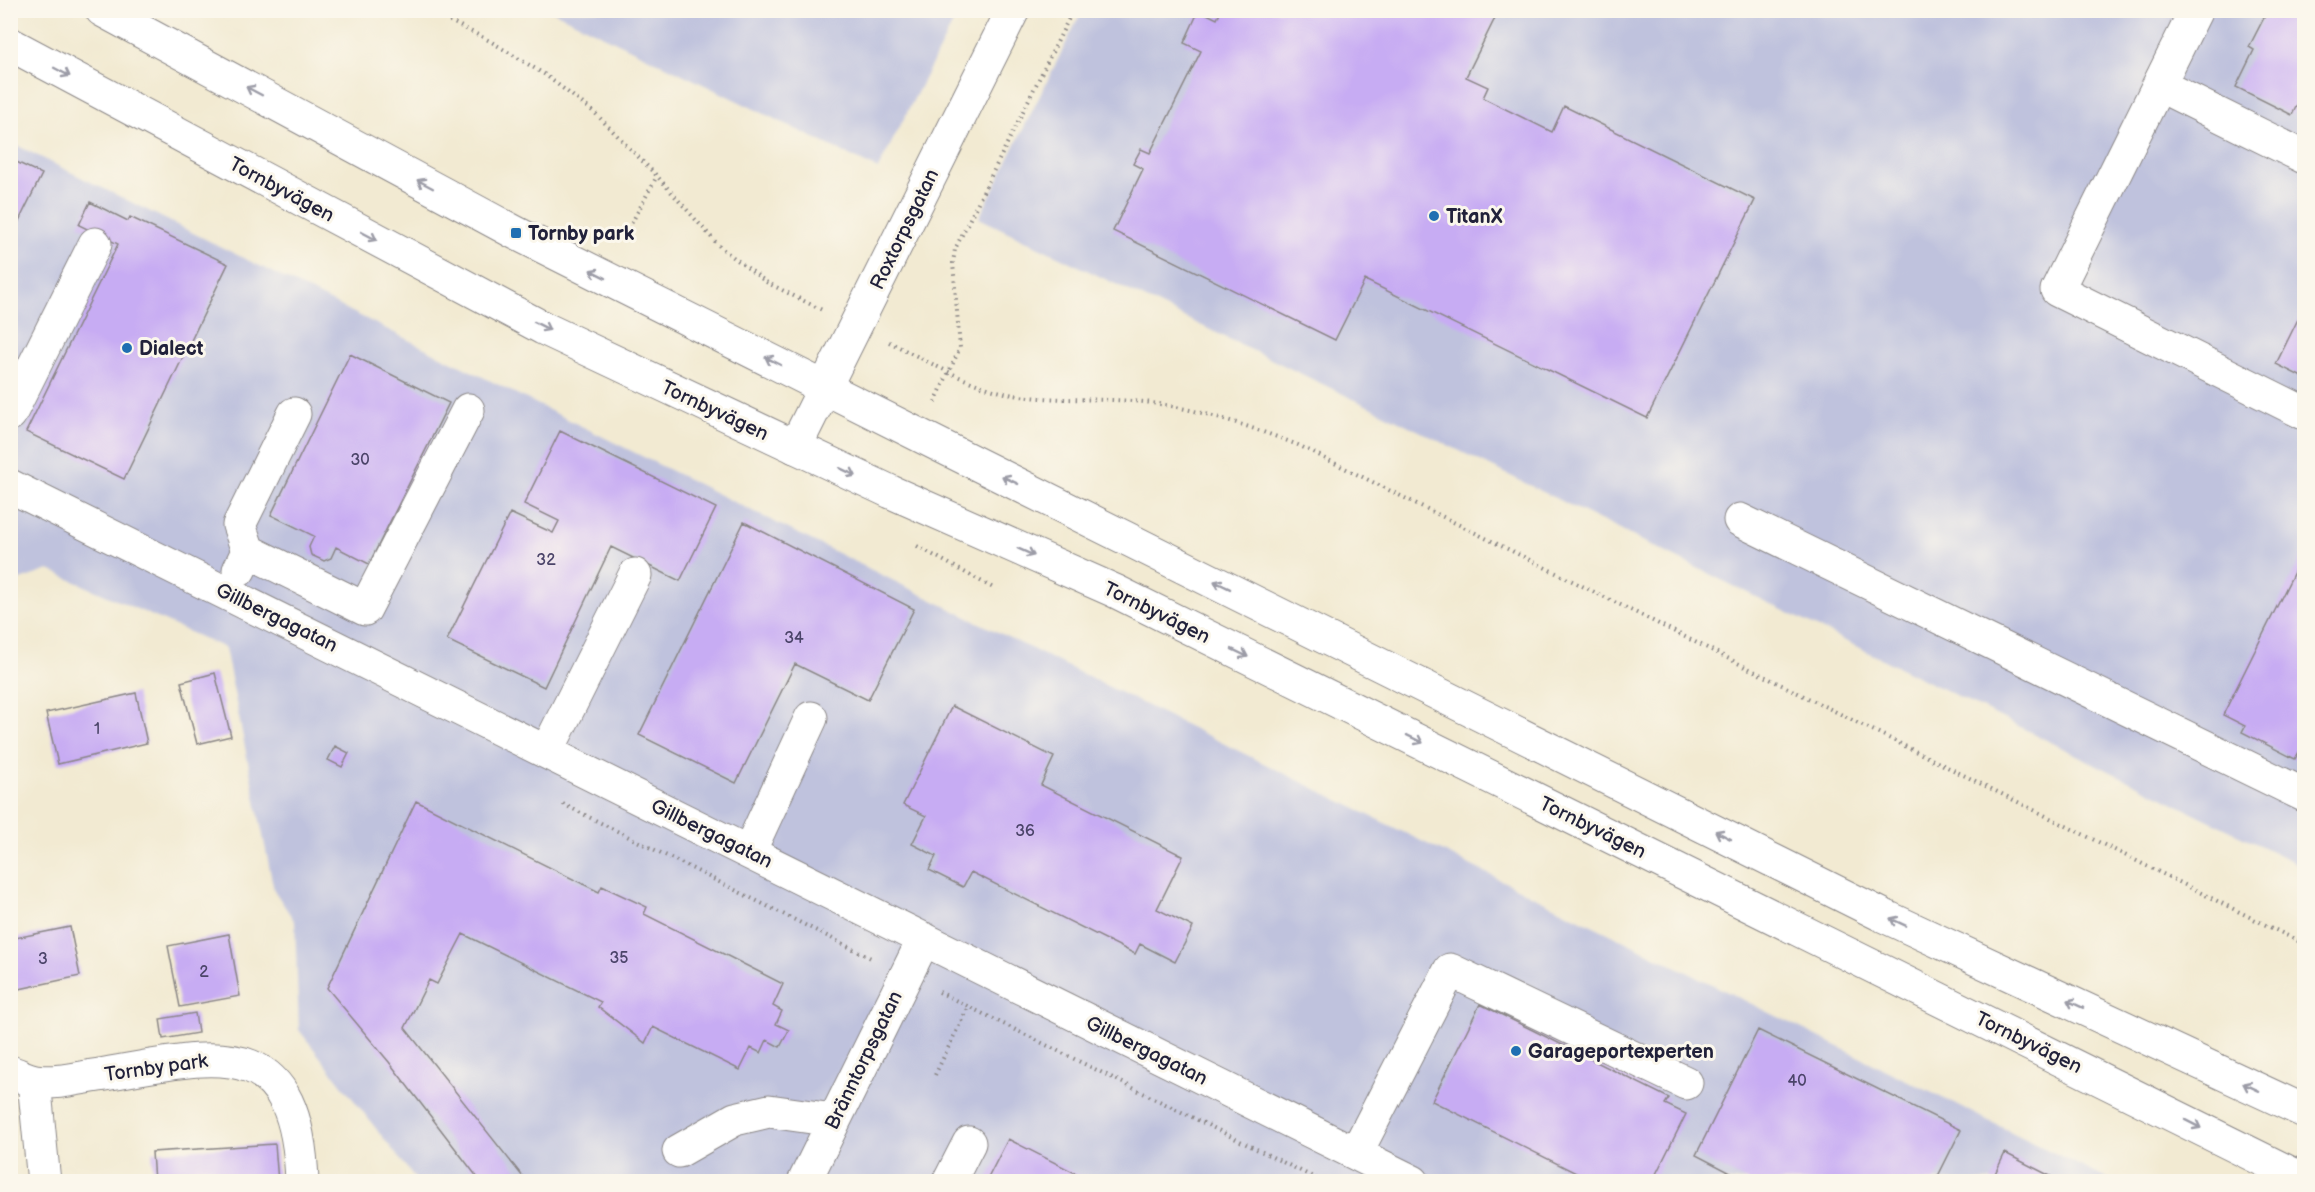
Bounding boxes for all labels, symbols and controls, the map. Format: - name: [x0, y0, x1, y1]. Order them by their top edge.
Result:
- one-way arrow: [53, 66, 70, 78]
- one-way arrow: [246, 85, 263, 97]
- street label: Tornbyvägen: [225, 152, 338, 228]
- street label: Roxtorpsgatan: [865, 165, 944, 294]
- one-way arrow: [417, 178, 435, 189]
- place label: TitanX: [1446, 205, 1503, 229]
- marker: TitanX: [1427, 209, 1441, 223]
- place label: Tornby park: [528, 222, 635, 246]
- marker: Tornby park: [509, 226, 523, 240]
- one-way arrow: [360, 230, 378, 242]
- one-way arrow: [590, 268, 608, 280]
- one-way arrow: [532, 321, 550, 333]
- place label: Dialect: [139, 337, 204, 361]
- marker: Dialect: [120, 341, 134, 355]
- one-way arrow: [764, 355, 782, 367]
- street label: Tornbyvägen: [657, 376, 772, 446]
- house number: 30: [350, 451, 370, 470]
- one-way arrow: [839, 466, 857, 478]
- one-way arrow: [1001, 474, 1019, 485]
- one-way arrow: [1016, 547, 1034, 558]
- house number: 32: [536, 551, 556, 570]
- street label: Tornbyvägen: [1099, 577, 1214, 649]
- street label: Gillbergagatan: [212, 578, 341, 658]
- one-way arrow: [1214, 578, 1232, 590]
- house number: 34: [784, 629, 804, 648]
- one-way arrow: [1231, 648, 1249, 659]
- house number: 1: [94, 720, 100, 739]
- one-way arrow: [1406, 734, 1424, 745]
- street label: Tornbyvägen: [1535, 792, 1650, 864]
- street label: Gillbergagatan: [647, 794, 776, 874]
- house number: 36: [1015, 822, 1035, 841]
- one-way arrow: [1715, 829, 1733, 840]
- one-way arrow: [1889, 916, 1907, 928]
- house number: 35: [609, 949, 629, 968]
- house number: 3: [38, 950, 48, 969]
- house number: 2: [199, 963, 209, 982]
- street label: Bränntorpsgatan: [820, 987, 908, 1134]
- one-way arrow: [2066, 998, 2084, 1010]
- street label: Tornbyvägen: [1971, 1007, 2086, 1079]
- street label: Gillbergagatan: [1082, 1011, 1211, 1091]
- place label: Garageportexperten: [1528, 1040, 1714, 1064]
- marker: Garageportexperten: [1509, 1044, 1523, 1058]
- street label: Tornby park: [103, 1049, 210, 1087]
- house number: 40: [1787, 1072, 1807, 1091]
- one-way arrow: [2243, 1080, 2261, 1092]
- one-way arrow: [2184, 1118, 2201, 1130]

